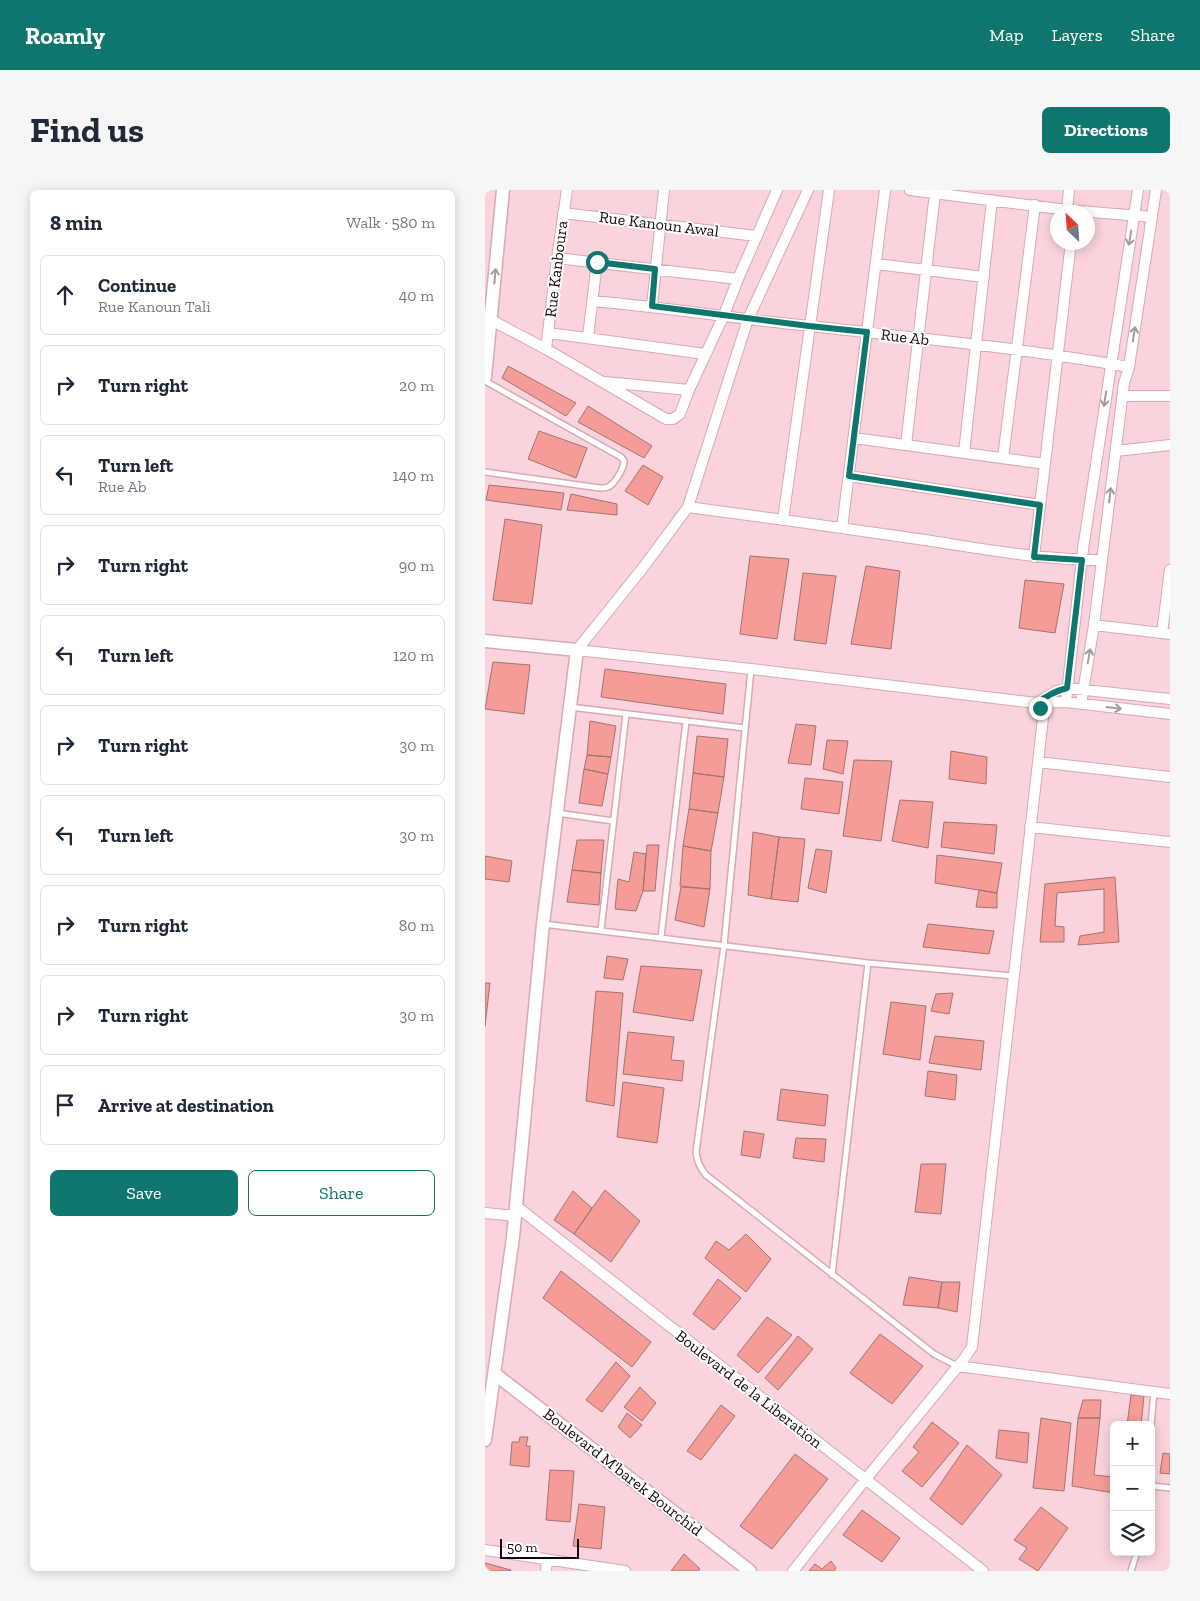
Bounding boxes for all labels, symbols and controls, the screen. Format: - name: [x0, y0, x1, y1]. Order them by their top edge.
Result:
- text: Roamly: [25, 21, 105, 50]
- text: Map: [989, 24, 1024, 46]
- text: Layers: [1052, 24, 1103, 46]
- text: Share: [1131, 24, 1175, 46]
- button: Directions: [1042, 107, 1170, 153]
- text: Find us: [30, 109, 144, 151]
- north arrow: [1050, 205, 1095, 250]
- street label: Rue Kanoun Awal: [598, 207, 720, 241]
- text: 8 min: [50, 210, 102, 235]
- text: Walk · 580 m: [346, 213, 435, 232]
- street label: Rue Kanboura: [541, 219, 571, 318]
- one-way arrow: [1125, 230, 1135, 246]
- route start: [586, 251, 609, 274]
- one-way arrow: [491, 268, 500, 284]
- text: Continue: [98, 274, 176, 297]
- icon: ahead: [51, 281, 79, 309]
- text: 40 m: [399, 286, 434, 305]
- text: Rue Kanoun Tali: [98, 297, 211, 316]
- street label: Rue Ab: [880, 325, 930, 349]
- one-way arrow: [1129, 326, 1139, 342]
- icon: right: [51, 371, 79, 399]
- text: Turn right: [98, 374, 188, 397]
- text: 20 m: [399, 376, 434, 395]
- one-way arrow: [1100, 390, 1110, 406]
- text: Turn left: [98, 454, 173, 477]
- icon: left: [51, 461, 79, 489]
- text: 140 m: [393, 466, 434, 485]
- text: Rue Ab: [98, 477, 146, 496]
- one-way arrow: [1105, 487, 1115, 503]
- icon: right: [51, 551, 79, 579]
- text: Turn right: [98, 554, 188, 577]
- text: 90 m: [399, 556, 434, 575]
- icon: left: [51, 641, 79, 669]
- text: Turn left: [98, 644, 173, 667]
- text: 120 m: [393, 646, 434, 665]
- one-way arrow: [1085, 648, 1095, 664]
- route end: [1029, 697, 1052, 720]
- one-way arrow: [1106, 703, 1122, 713]
- icon: right: [51, 731, 79, 759]
- text: Turn right: [98, 734, 188, 757]
- text: 30 m: [400, 736, 434, 755]
- icon: left: [51, 821, 79, 849]
- text: Turn left: [98, 824, 173, 847]
- text: 30 m: [400, 826, 434, 845]
- icon: right: [51, 911, 79, 939]
- text: Turn right: [98, 914, 188, 937]
- text: 80 m: [399, 916, 434, 935]
- icon: right: [51, 1001, 79, 1029]
- text: Turn right: [98, 1004, 188, 1027]
- text: 30 m: [400, 1006, 434, 1025]
- icon: arrive: [51, 1091, 79, 1119]
- text: Arrive at destination: [98, 1094, 274, 1117]
- button: Save: [50, 1170, 238, 1216]
- button: Share: [248, 1170, 435, 1216]
- street label: Boulevard de la Liberation: [672, 1326, 827, 1453]
- street label: Boulevard M'barek Bourchid: [540, 1404, 706, 1540]
- map controls: [1110, 1421, 1155, 1556]
- button: +: [1110, 1421, 1155, 1466]
- button: −: [1110, 1466, 1155, 1511]
- button: layers: [1110, 1511, 1155, 1556]
- scale bar: [500, 1536, 579, 1559]
- text: 50 m: [507, 1539, 538, 1556]

